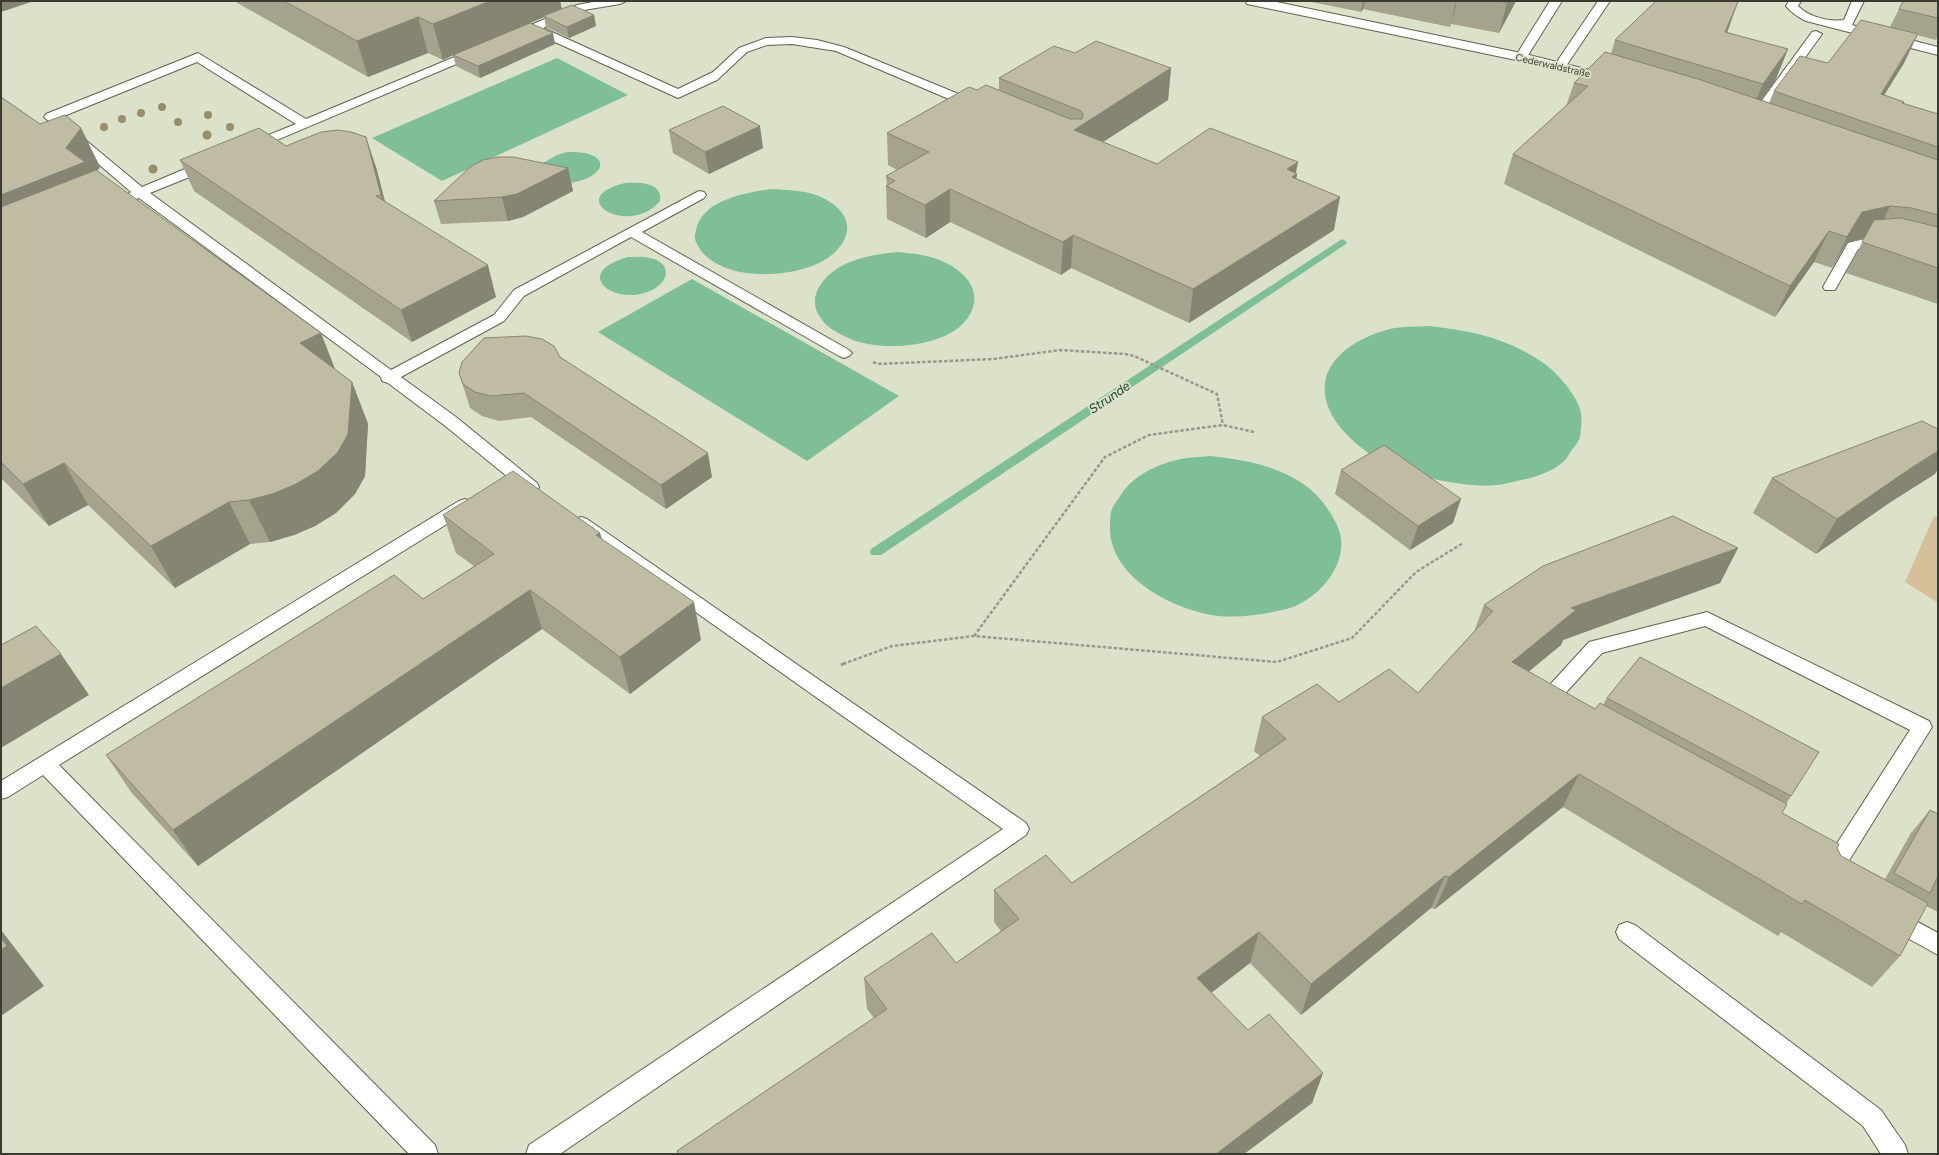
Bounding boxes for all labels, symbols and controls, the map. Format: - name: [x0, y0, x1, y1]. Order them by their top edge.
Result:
- street label: Cederwaldstraße: [1514, 51, 1592, 81]
- water label: Strunde: [1086, 378, 1133, 417]

